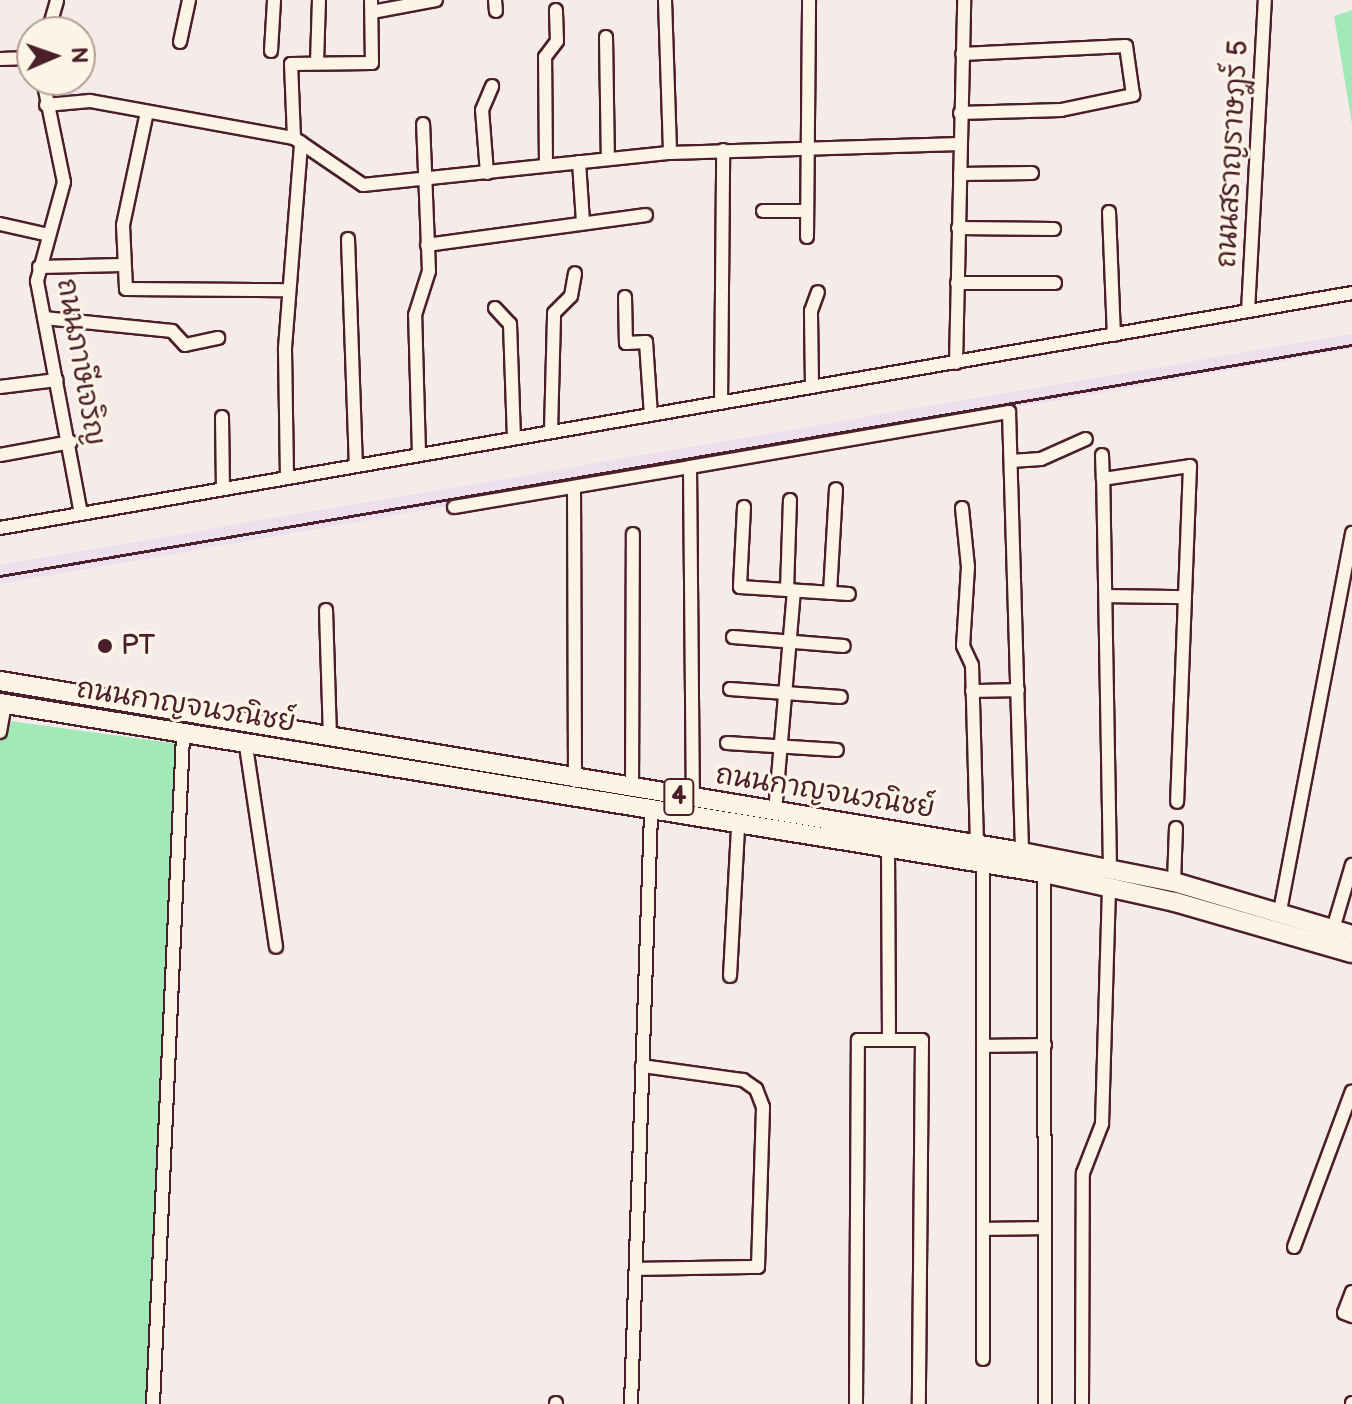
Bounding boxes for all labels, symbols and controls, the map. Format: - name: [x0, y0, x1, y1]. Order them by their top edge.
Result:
- north arrow: [16, 16, 96, 96]
- street label: ถนนสราญราษฎร์ 5: [1210, 39, 1256, 269]
- text: N: [65, 46, 92, 64]
- street label: ถนนภาษีเจริญ: [49, 276, 111, 448]
- place label: PT: [121, 629, 155, 663]
- marker: PT: [96, 637, 114, 655]
- street label: ถนนกาญจนวณิชย์: [74, 672, 298, 740]
- street label: ถนนกาญจนวณิชย์: [713, 758, 937, 826]
- road number: 4: [663, 775, 695, 819]

